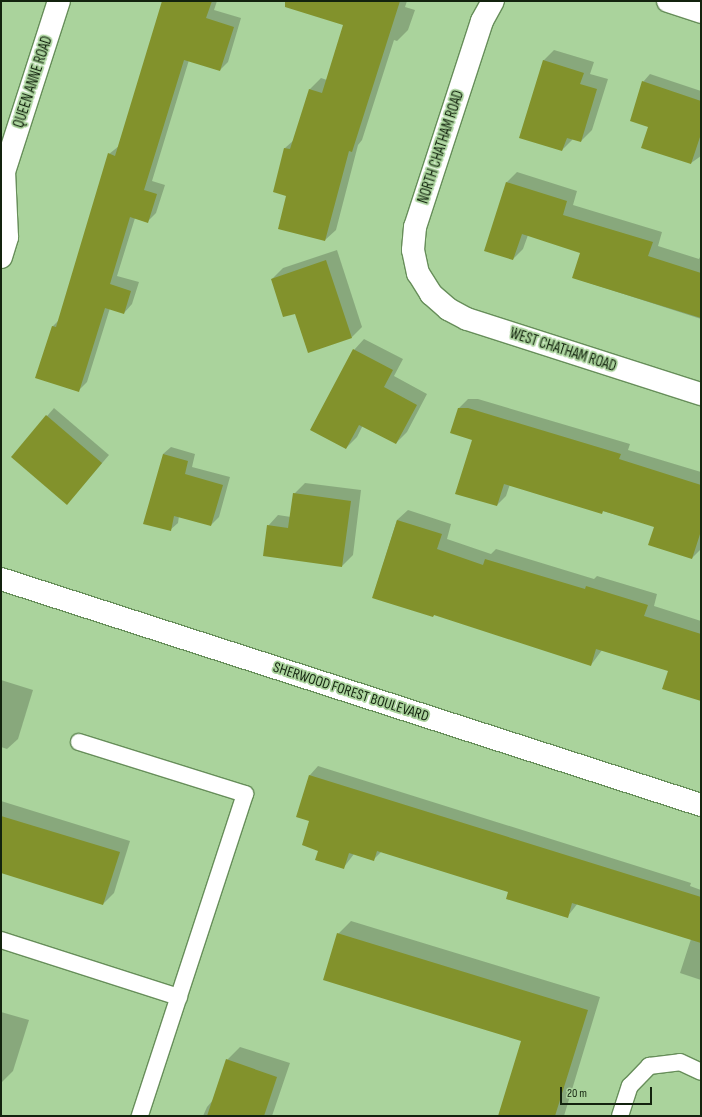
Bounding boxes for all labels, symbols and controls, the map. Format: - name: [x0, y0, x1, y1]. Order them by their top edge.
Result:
- street label: QUEEN ANNE ROAD: [10, 34, 56, 130]
- street label: NORTH CHATHAM ROAD: [414, 88, 468, 206]
- street label: WEST CHATHAM ROAD: [508, 324, 618, 376]
- street label: SHERWOOD FOREST BOULEVARD: [271, 658, 431, 726]
- scale bar: [562, 1079, 654, 1105]
- text: 20 m: [567, 1086, 587, 1101]

